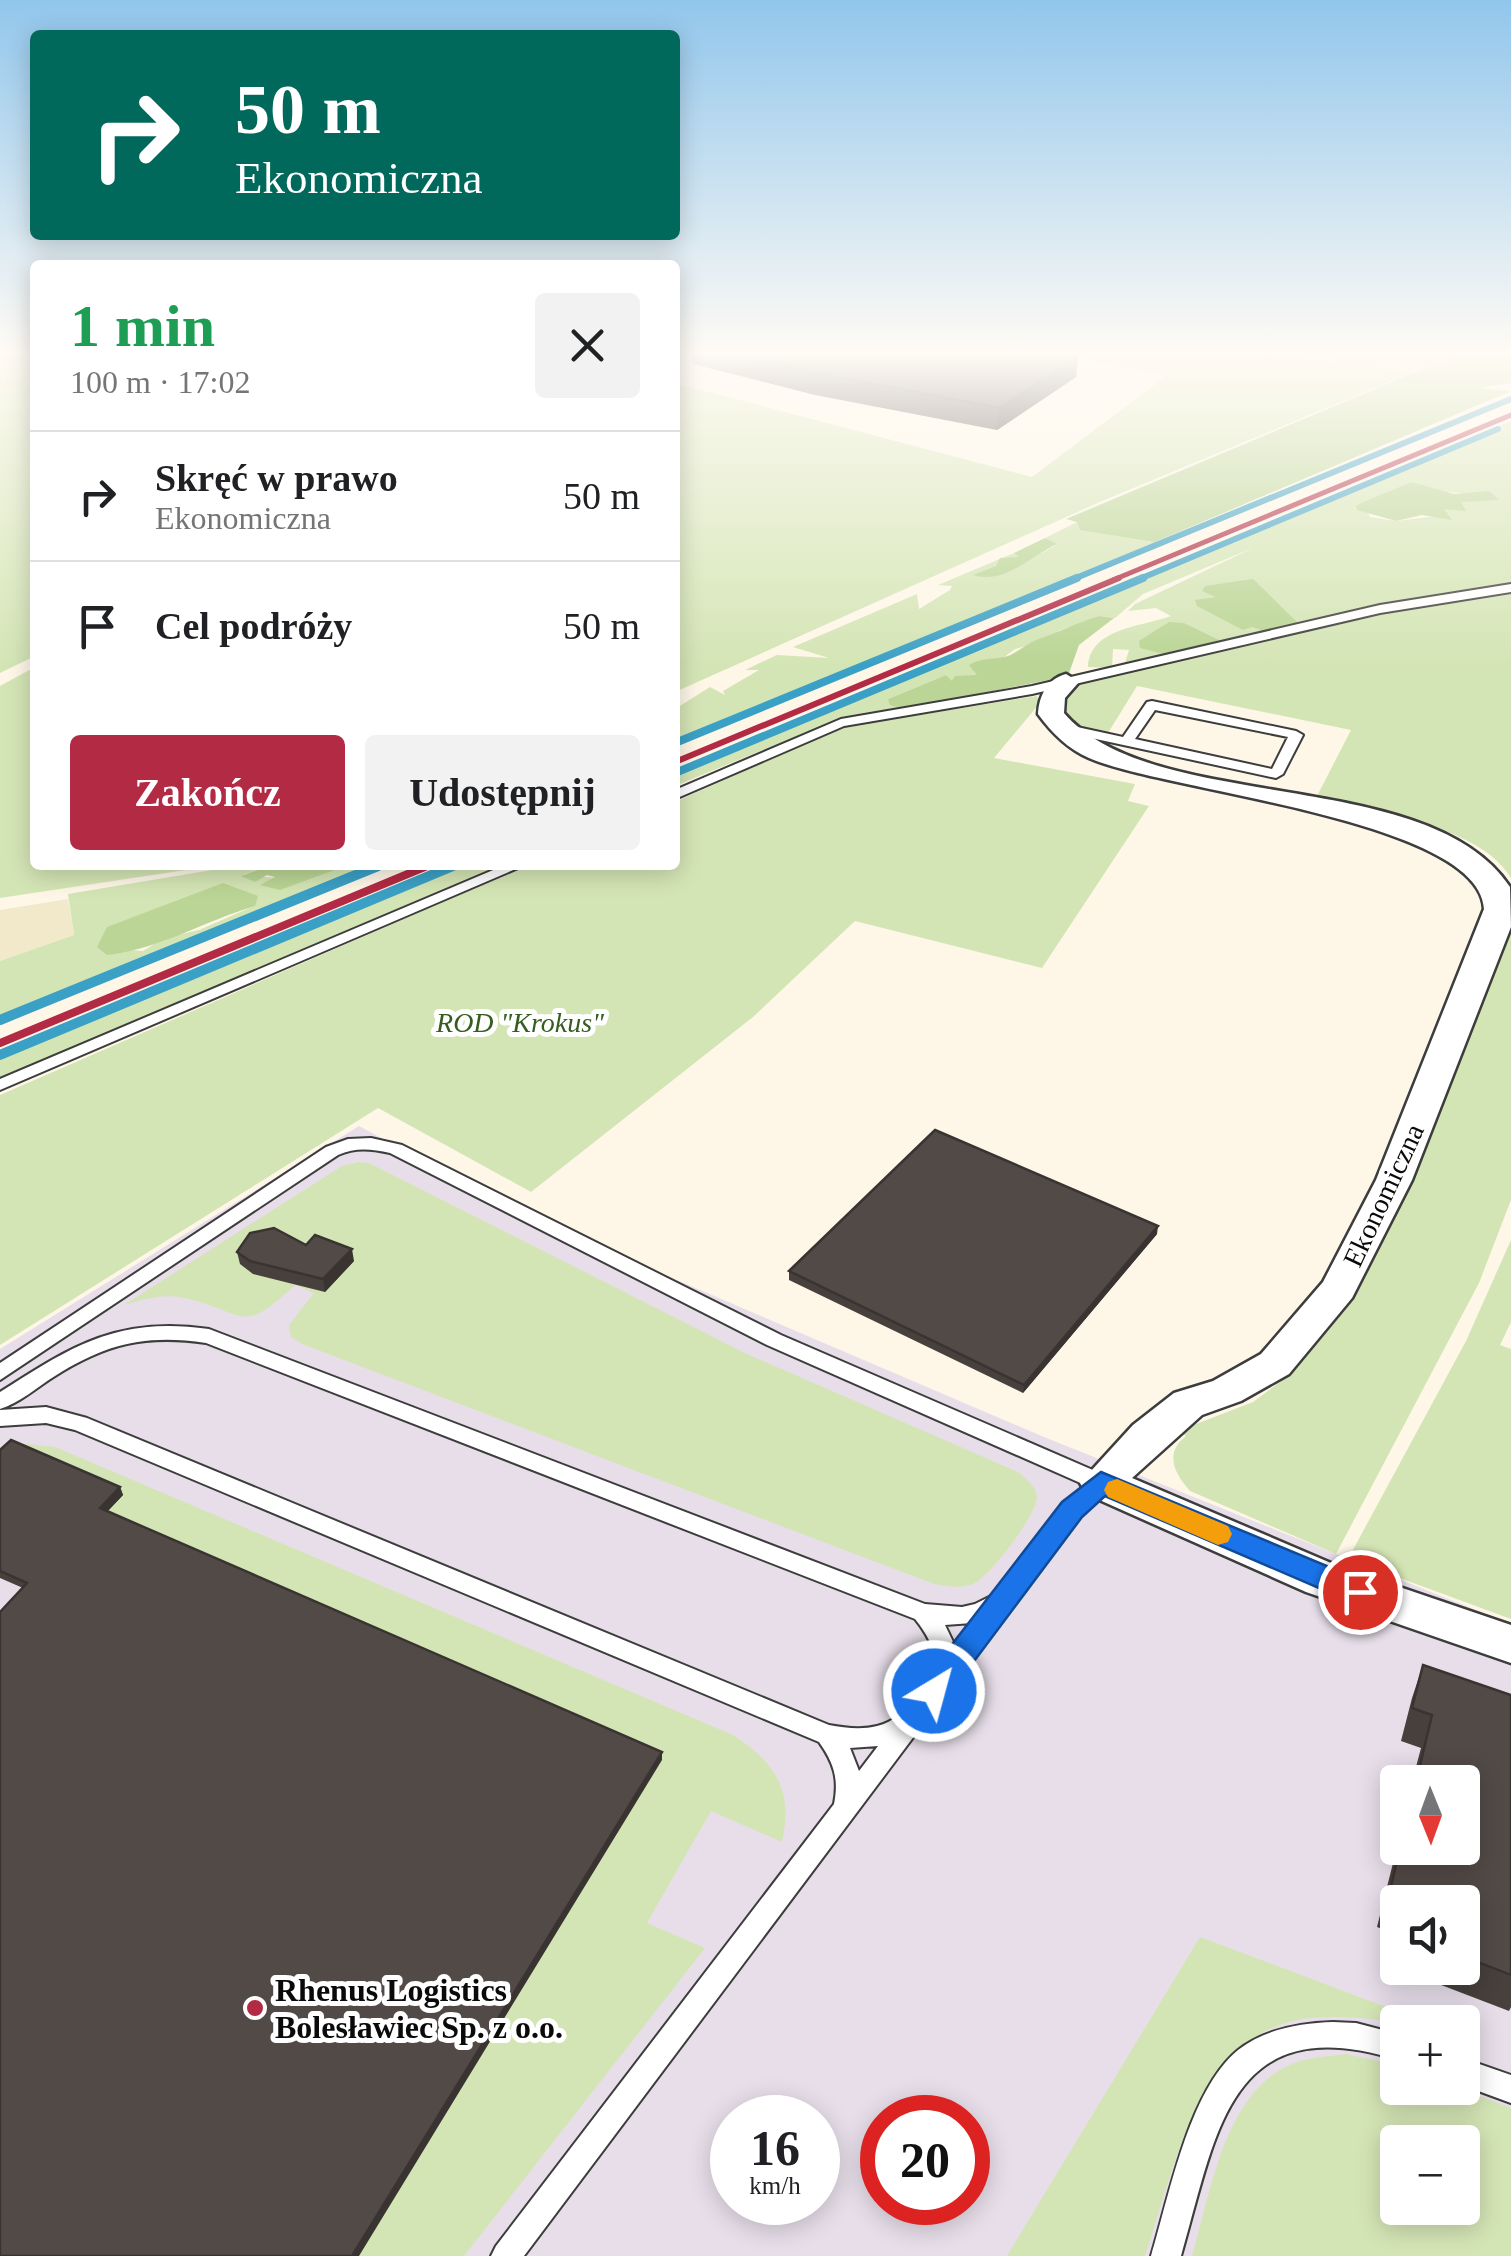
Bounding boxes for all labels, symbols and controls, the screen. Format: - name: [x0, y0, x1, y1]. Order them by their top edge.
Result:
- icon: right: [70, 70, 200, 200]
- text: 50 m: [235, 71, 381, 148]
- text: Ekonomiczna: [235, 153, 482, 203]
- text: 1 min: [70, 293, 215, 359]
- button: close: [535, 293, 640, 398]
- text: 100 m · 17:02: [70, 364, 250, 400]
- text: Skręć w prawo: [155, 457, 398, 499]
- icon: right: [70, 469, 125, 524]
- text: 50 m: [563, 475, 640, 517]
- text: Ekonomiczna: [155, 500, 331, 536]
- icon: arrive: [70, 599, 125, 654]
- text: Cel podróży: [155, 605, 352, 647]
- text: 50 m: [563, 605, 640, 647]
- button: Zakończ: [70, 735, 345, 850]
- button: Udostępnij: [365, 735, 640, 850]
- park label: ROD "Krokus": [435, 1007, 604, 1038]
- street label: Ekonomiczna: [1337, 1118, 1430, 1272]
- pin: [1318, 1550, 1403, 1635]
- icon: arrive: [1333, 1565, 1388, 1620]
- position arrow: [882, 1639, 986, 1743]
- north arrow: [1380, 1765, 1480, 1865]
- map controls: [1380, 1765, 1480, 2225]
- button: sound: [1380, 1885, 1480, 1985]
- place label: Rhenus Logistics Bolesławiec Sp. z o.o.: [275, 1972, 563, 2045]
- marker: Rhenus Logistics Bolesławiec Sp. z o.o.: [244, 1997, 266, 2019]
- button: +: [1380, 2005, 1480, 2105]
- speed limit sign: 20: [860, 2095, 990, 2225]
- text: 16: [750, 2120, 800, 2176]
- button: −: [1380, 2125, 1480, 2225]
- text: km/h: [749, 2172, 801, 2199]

